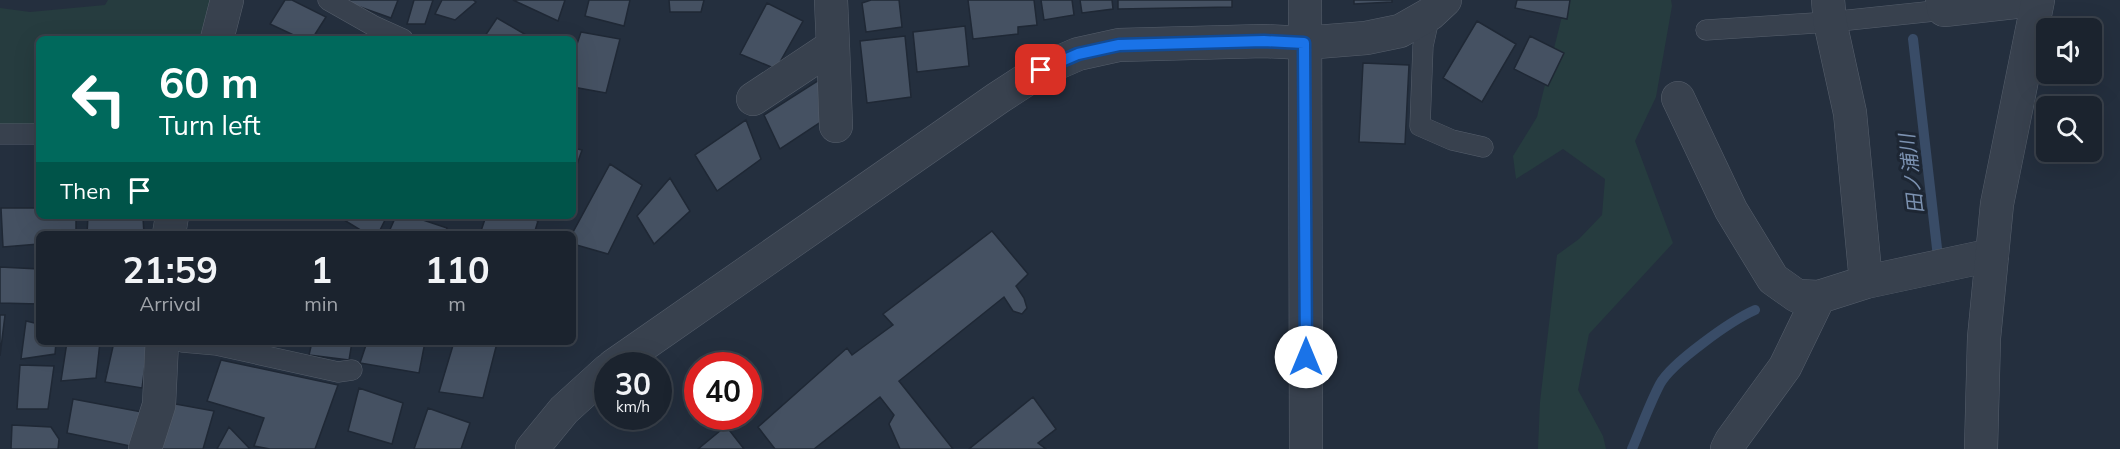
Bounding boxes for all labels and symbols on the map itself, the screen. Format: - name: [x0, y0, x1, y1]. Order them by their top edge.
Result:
- pin: [1015, 44, 1066, 95]
- water label: 田ノ浦川: [1893, 131, 1928, 215]
- position arrow: [1274, 325, 1338, 389]
- speed limit sign: 40: [684, 352, 762, 430]

